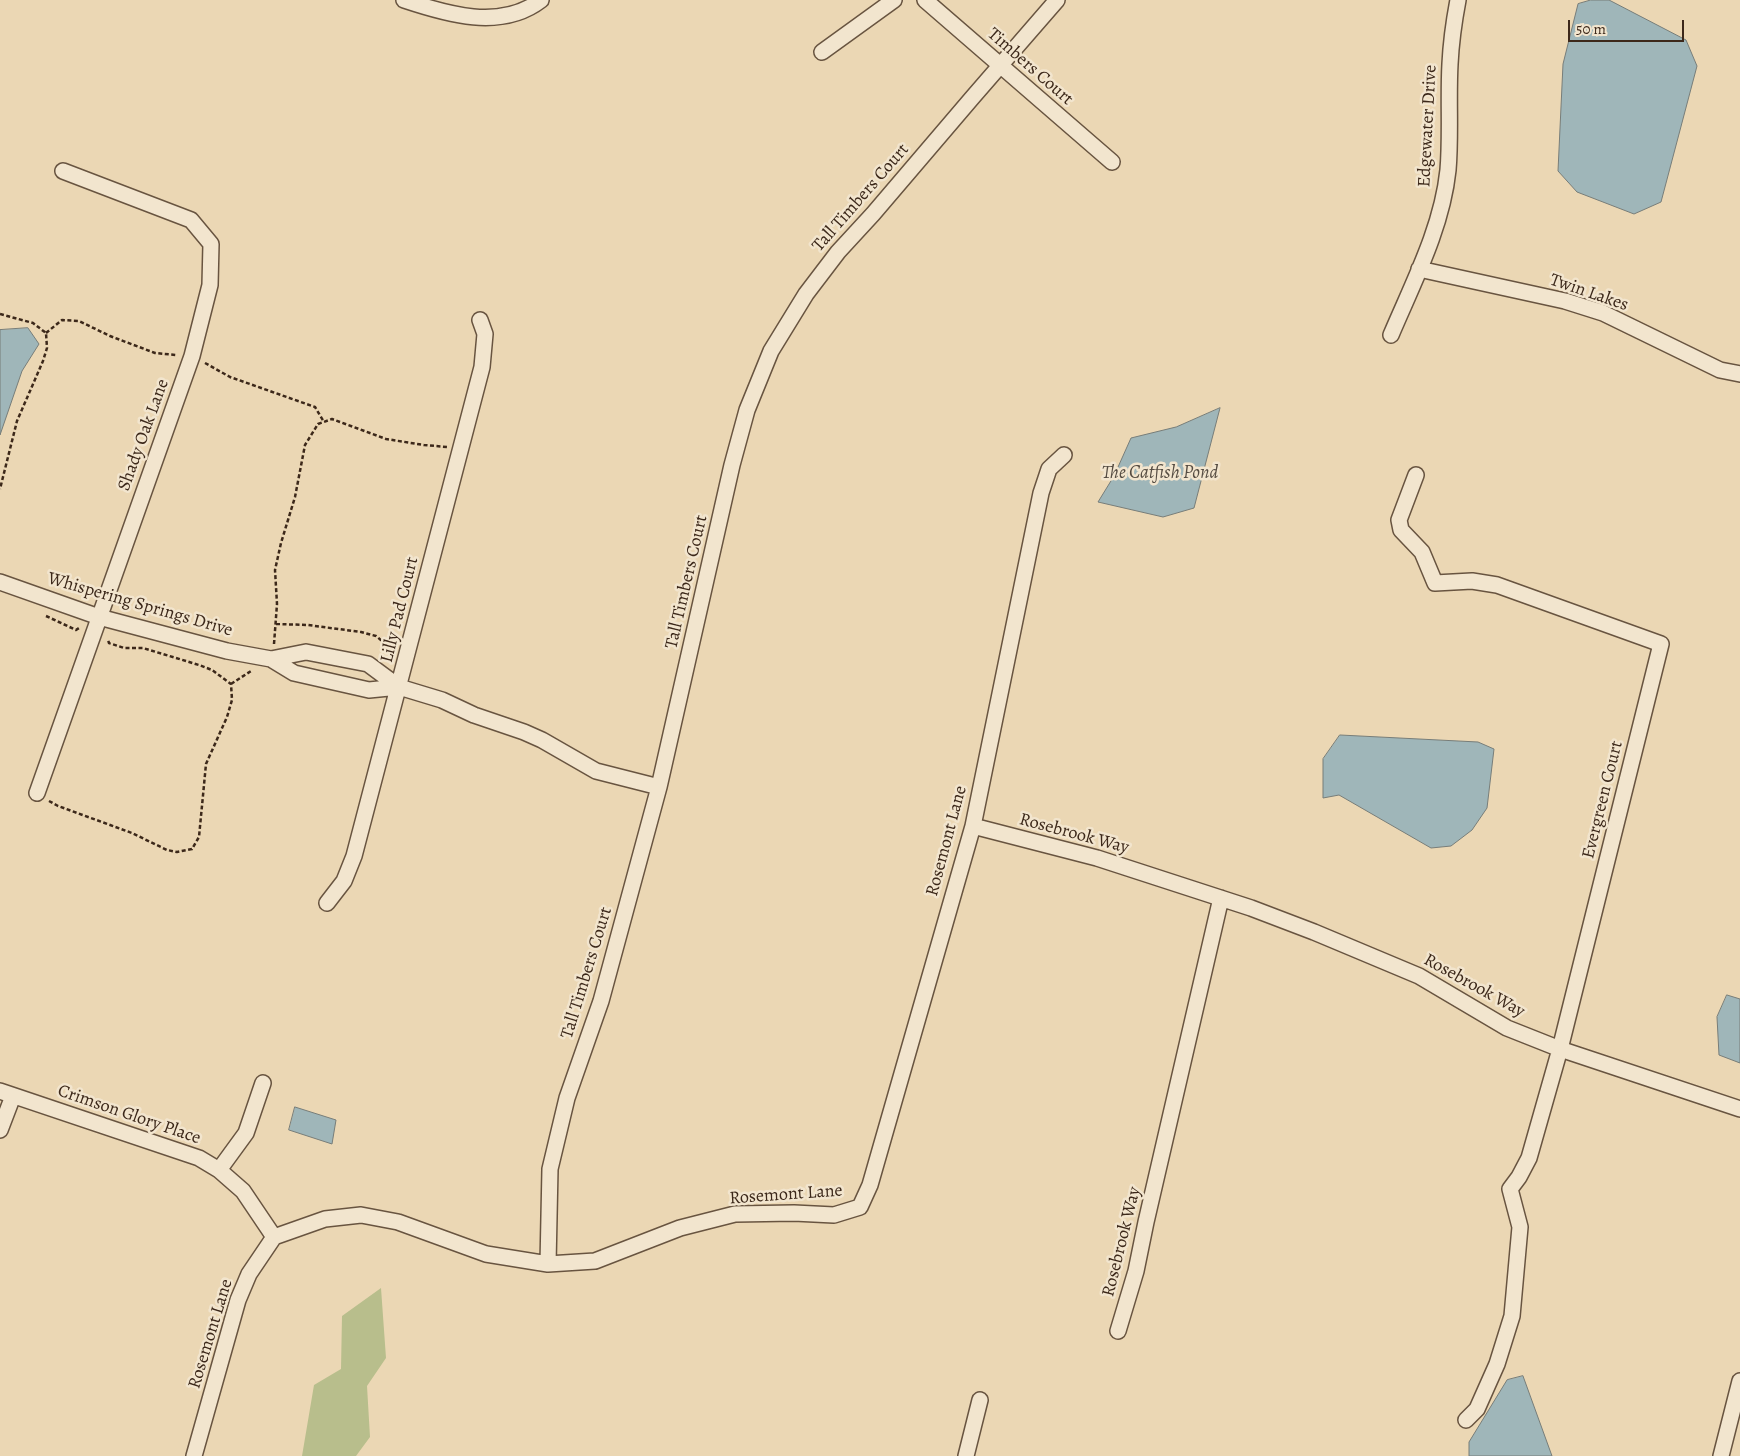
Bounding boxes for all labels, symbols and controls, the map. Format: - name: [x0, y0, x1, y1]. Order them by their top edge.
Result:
- scale bar: [1570, 10, 1686, 42]
- text: 50 m: [1576, 19, 1606, 39]
- street label: Timbers Court: [983, 24, 1077, 110]
- street label: Edgewater Drive: [1414, 64, 1442, 188]
- street label: Tall Timbers Court: [808, 139, 914, 257]
- street label: Twin Lakes: [1547, 270, 1631, 316]
- street label: Shady Oak Lane: [114, 376, 174, 494]
- water label: The Catfish Pond: [1102, 462, 1218, 484]
- street label: Tall Timbers Court: [661, 513, 713, 651]
- street label: Lilly Pad Court: [376, 555, 424, 665]
- street label: Whispering Springs Drive: [45, 568, 235, 642]
- street label: Evergreen Court: [1578, 739, 1628, 861]
- street label: Rosemont Lane: [922, 783, 972, 899]
- street label: Rosebrook Way: [1017, 809, 1131, 859]
- street label: Tall Timbers Court: [557, 905, 617, 1041]
- street label: Rosebrook Way: [1420, 949, 1528, 1023]
- street label: Crimson Glory Place: [55, 1080, 203, 1150]
- street label: Rosemont Lane: [729, 1180, 843, 1210]
- street label: Rosebrook Way: [1098, 1185, 1146, 1299]
- street label: Rosemont Lane: [184, 1277, 238, 1391]

